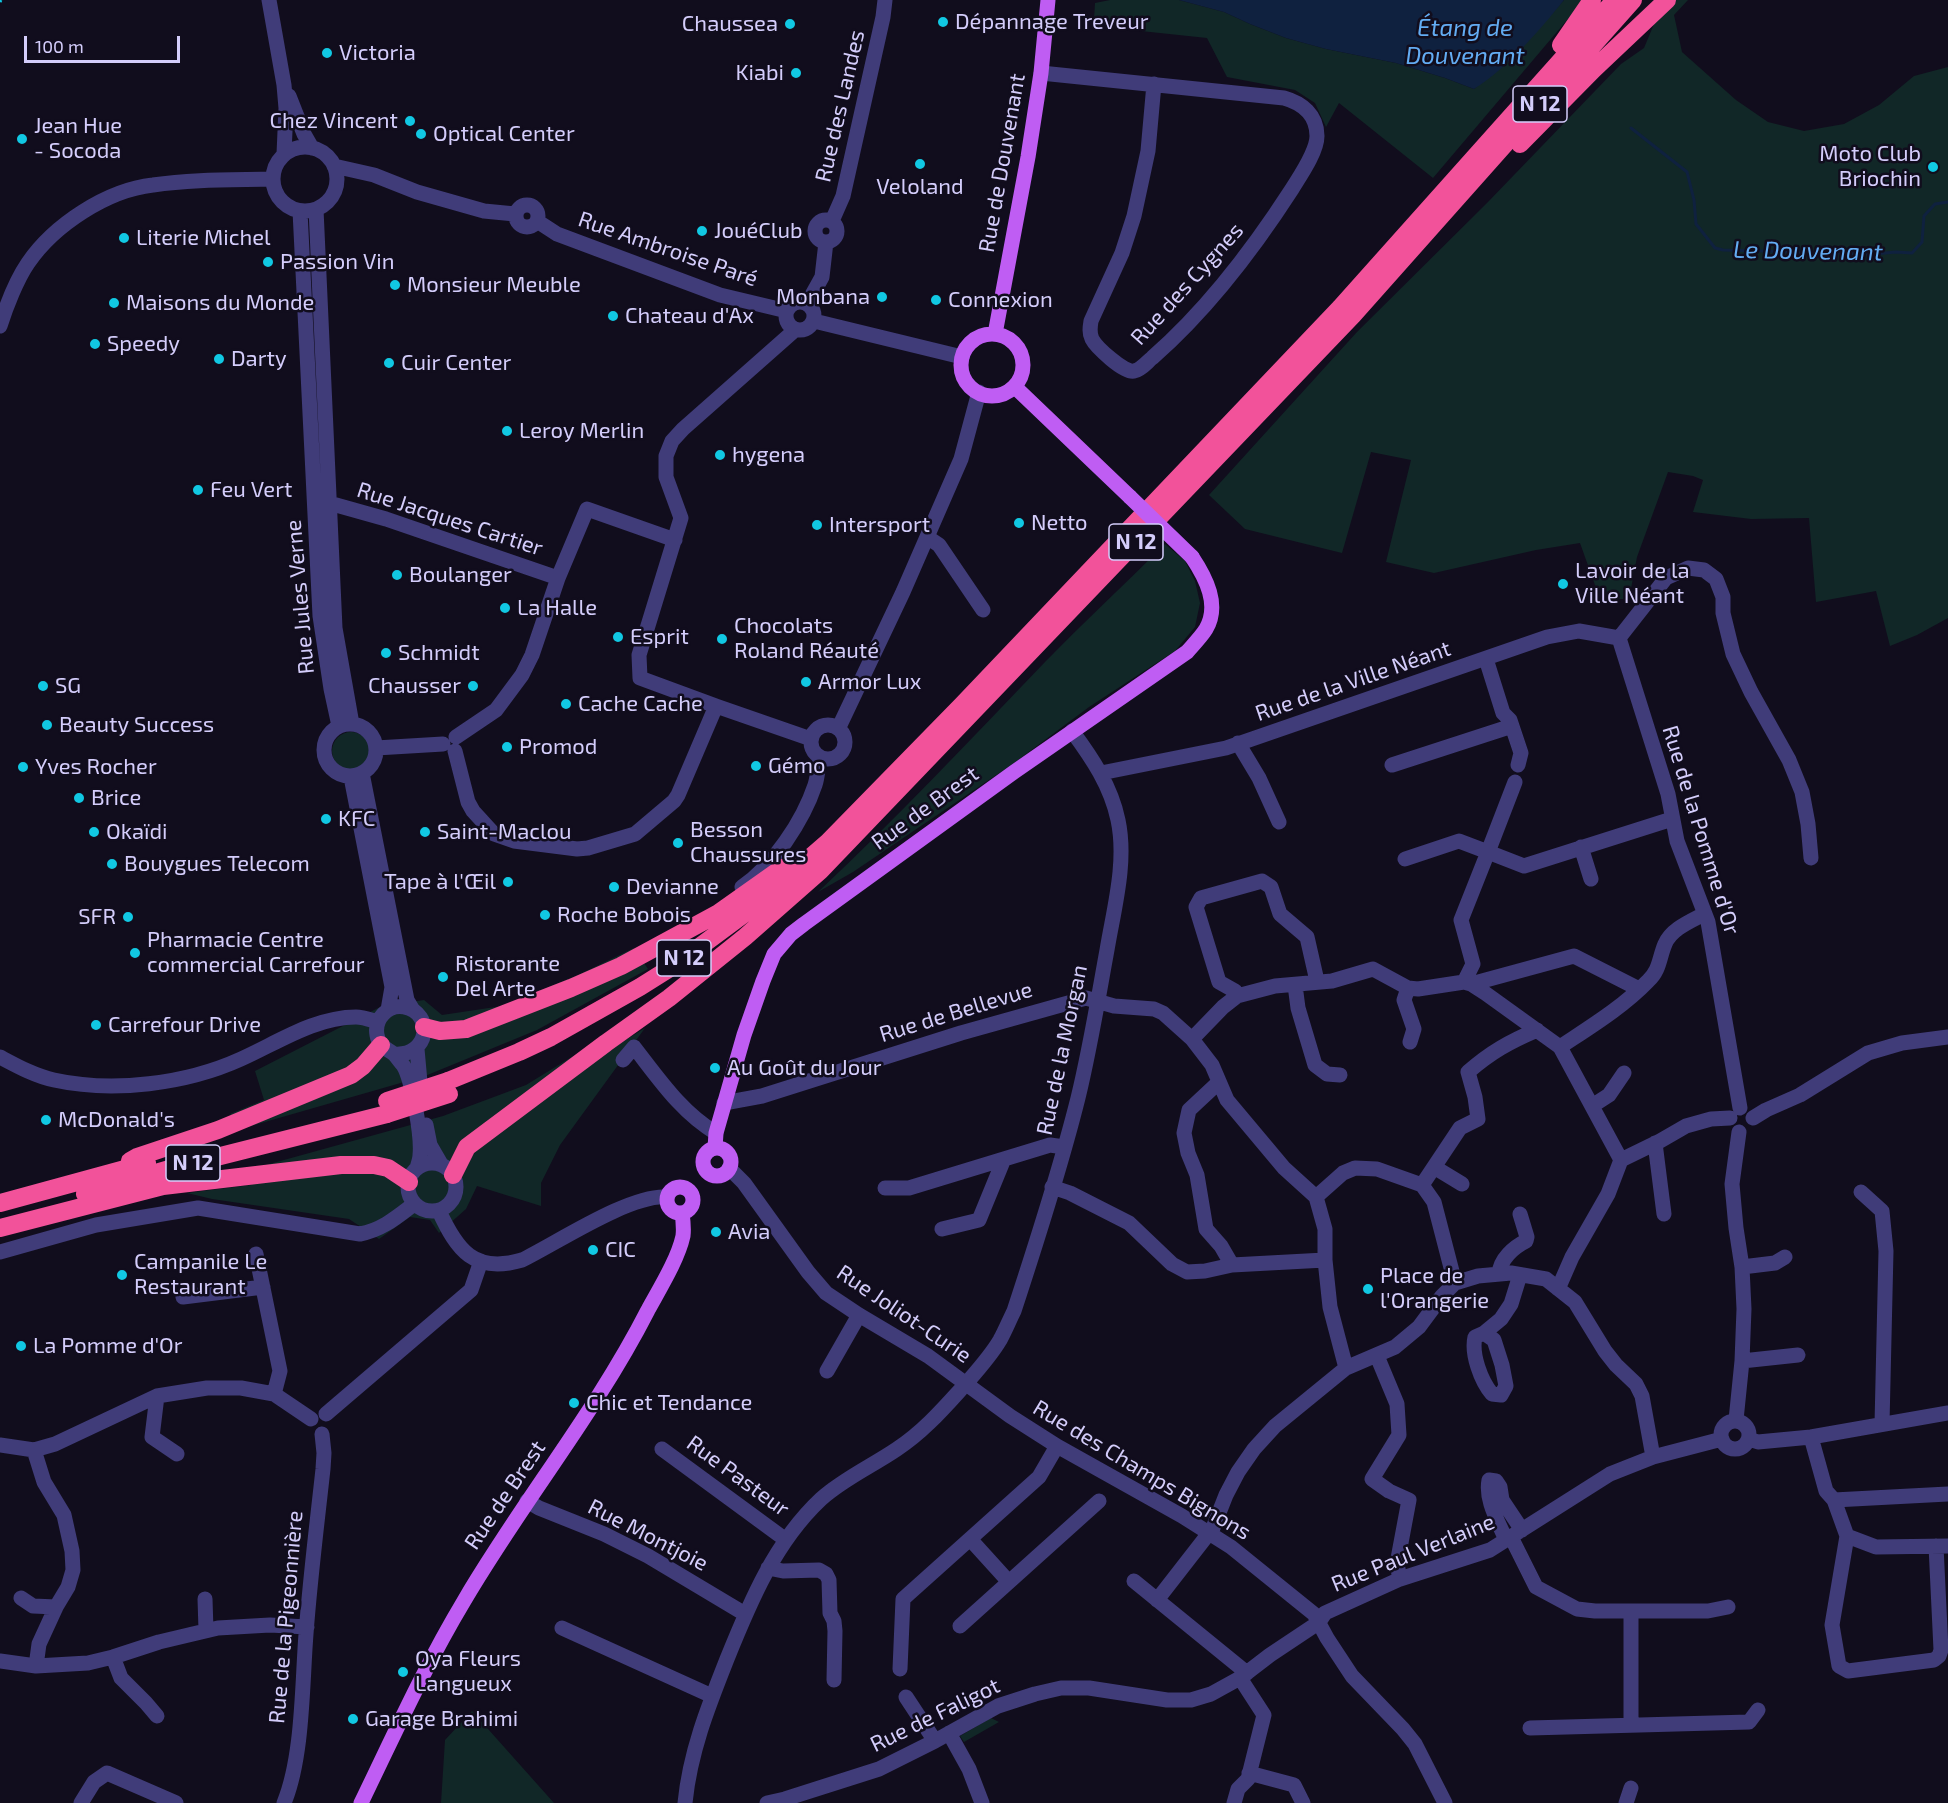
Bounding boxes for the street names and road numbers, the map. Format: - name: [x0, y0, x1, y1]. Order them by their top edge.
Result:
- street label: Rue des Landes: [810, 27, 870, 185]
- street label: Rue de Douvenant: [973, 71, 1031, 255]
- road number: N 12: [1513, 86, 1567, 122]
- street label: Rue Ambroise Paré: [575, 206, 761, 292]
- street label: Rue des Cygnes: [1125, 217, 1249, 351]
- street label: Rue Jacques Cartier: [354, 476, 546, 562]
- street label: Rue Jules Verne: [280, 519, 320, 675]
- road number: N 12: [1109, 524, 1163, 560]
- street label: Rue de la Ville Néant: [1252, 635, 1454, 727]
- street label: Rue de la Pomme d'Or: [1657, 722, 1745, 938]
- street label: Rue de Brest: [866, 760, 984, 856]
- road number: N 12: [657, 940, 711, 976]
- street label: Rue de la Morgan: [1031, 963, 1093, 1137]
- street label: Rue de Bellevue: [876, 976, 1036, 1048]
- road number: N 12: [166, 1145, 220, 1181]
- street label: Rue Joliot-Curie: [832, 1259, 976, 1369]
- street label: Rue des Champs Bignons: [1028, 1394, 1256, 1546]
- street label: Rue Pasteur: [681, 1430, 795, 1522]
- street label: Rue de Brest: [459, 1436, 551, 1554]
- street label: Rue Montjoie: [584, 1493, 712, 1577]
- street label: Rue Paul Verlaine: [1328, 1508, 1498, 1598]
- street label: Rue de la Pigeonnière: [264, 1509, 308, 1725]
- street label: Rue de Faligot: [866, 1672, 1004, 1758]

